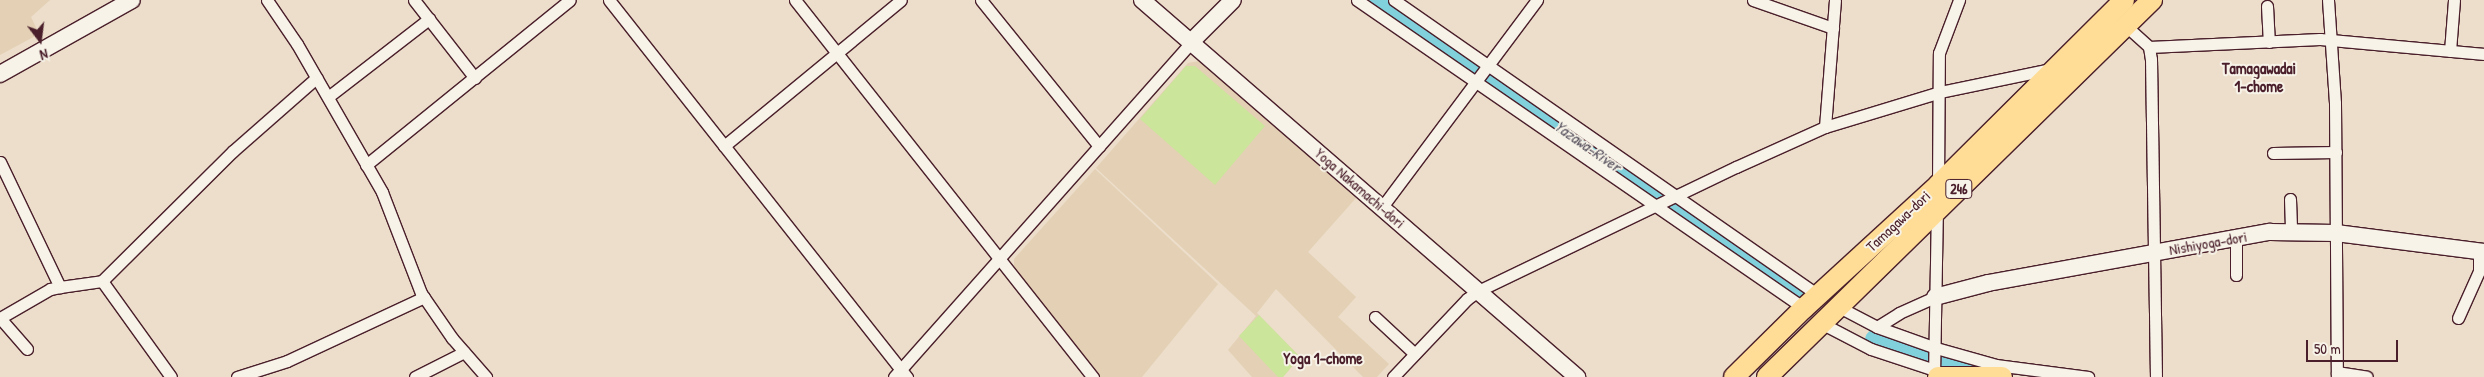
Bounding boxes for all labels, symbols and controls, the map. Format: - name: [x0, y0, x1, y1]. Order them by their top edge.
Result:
- north arrow: [15, 15, 65, 65]
- text: N: [38, 45, 50, 65]
- district label: Tamagawadai 1-chome: [2222, 58, 2296, 96]
- water label: Yazawa-River: [1551, 116, 1625, 176]
- street label: Yoga Nakamachi-dori: [1311, 144, 1409, 232]
- road number: 246: [1945, 178, 1973, 200]
- street label: Tamagawa-dori: [1862, 187, 1934, 255]
- street label: Nishiyoga-dori: [2168, 227, 2248, 259]
- scale bar: [2309, 330, 2402, 362]
- text: 50 m: [2314, 338, 2341, 359]
- district label: Yoga 1-chome: [1283, 348, 1363, 368]

